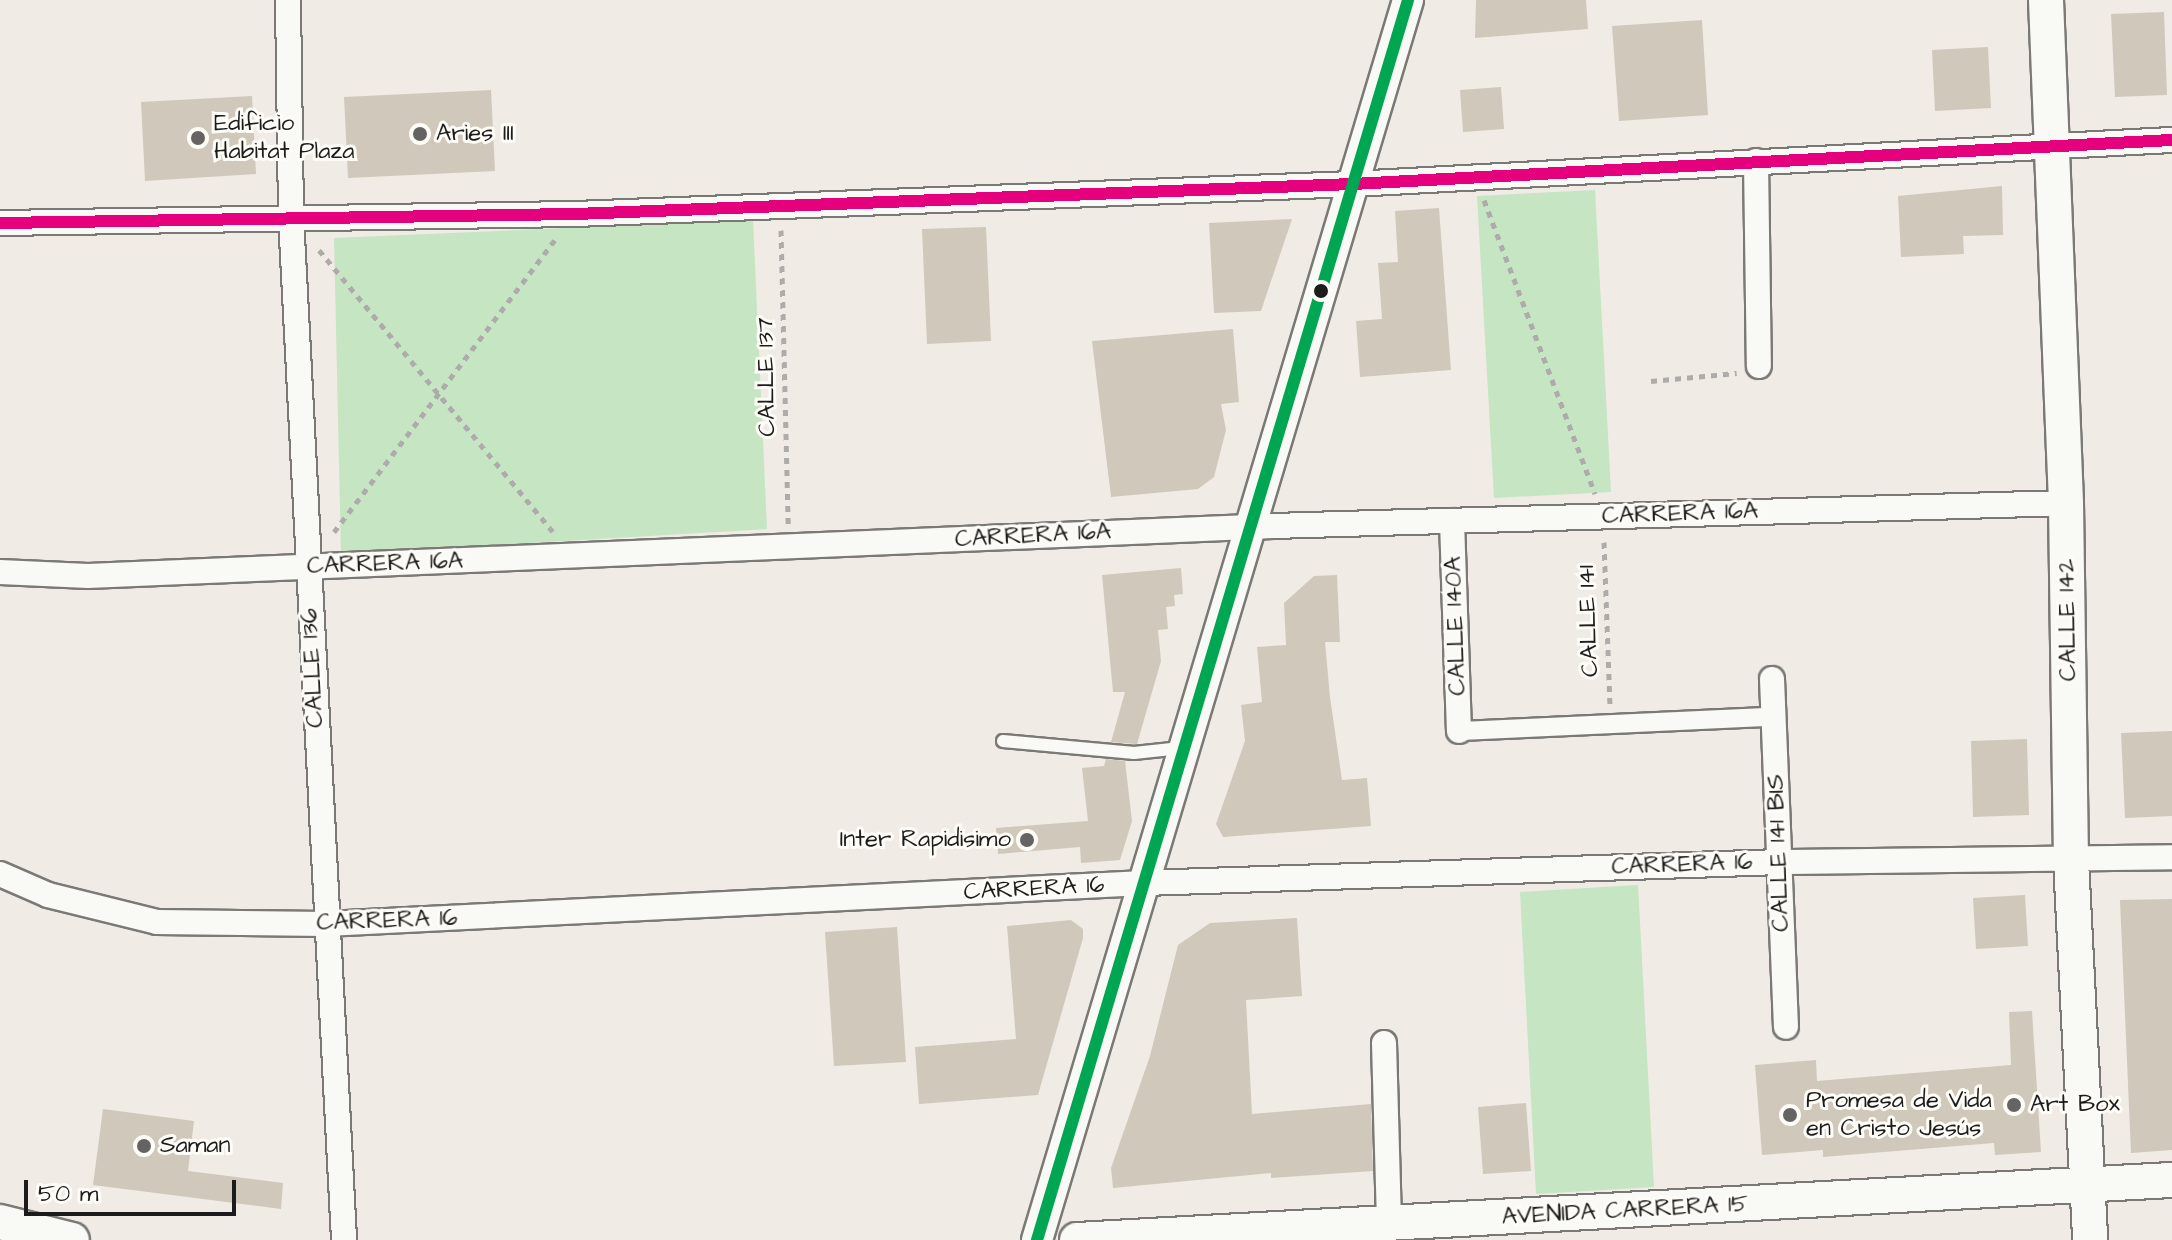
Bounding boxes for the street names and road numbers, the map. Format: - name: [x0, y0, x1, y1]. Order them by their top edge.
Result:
- street label: CALLE 137: [752, 317, 782, 437]
- street label: CARRERA 16A: [1601, 497, 1759, 531]
- street label: CARRERA 16A: [954, 518, 1112, 554]
- street label: CARRERA 16A: [306, 547, 464, 581]
- street label: CALLE 140A: [1439, 556, 1473, 696]
- street label: CALLE 142: [2053, 558, 2083, 682]
- street label: CALLE 141: [1573, 565, 1605, 677]
- street label: CALLE 136: [295, 607, 331, 729]
- street label: CALLE 141 BIS: [1762, 774, 1796, 932]
- street label: CARRERA 16: [1611, 848, 1753, 882]
- street label: CARRERA 16: [963, 871, 1105, 907]
- street label: CARRERA 16: [316, 904, 458, 938]
- street label: AVENIDA CARRERA 15: [1501, 1190, 1749, 1232]

